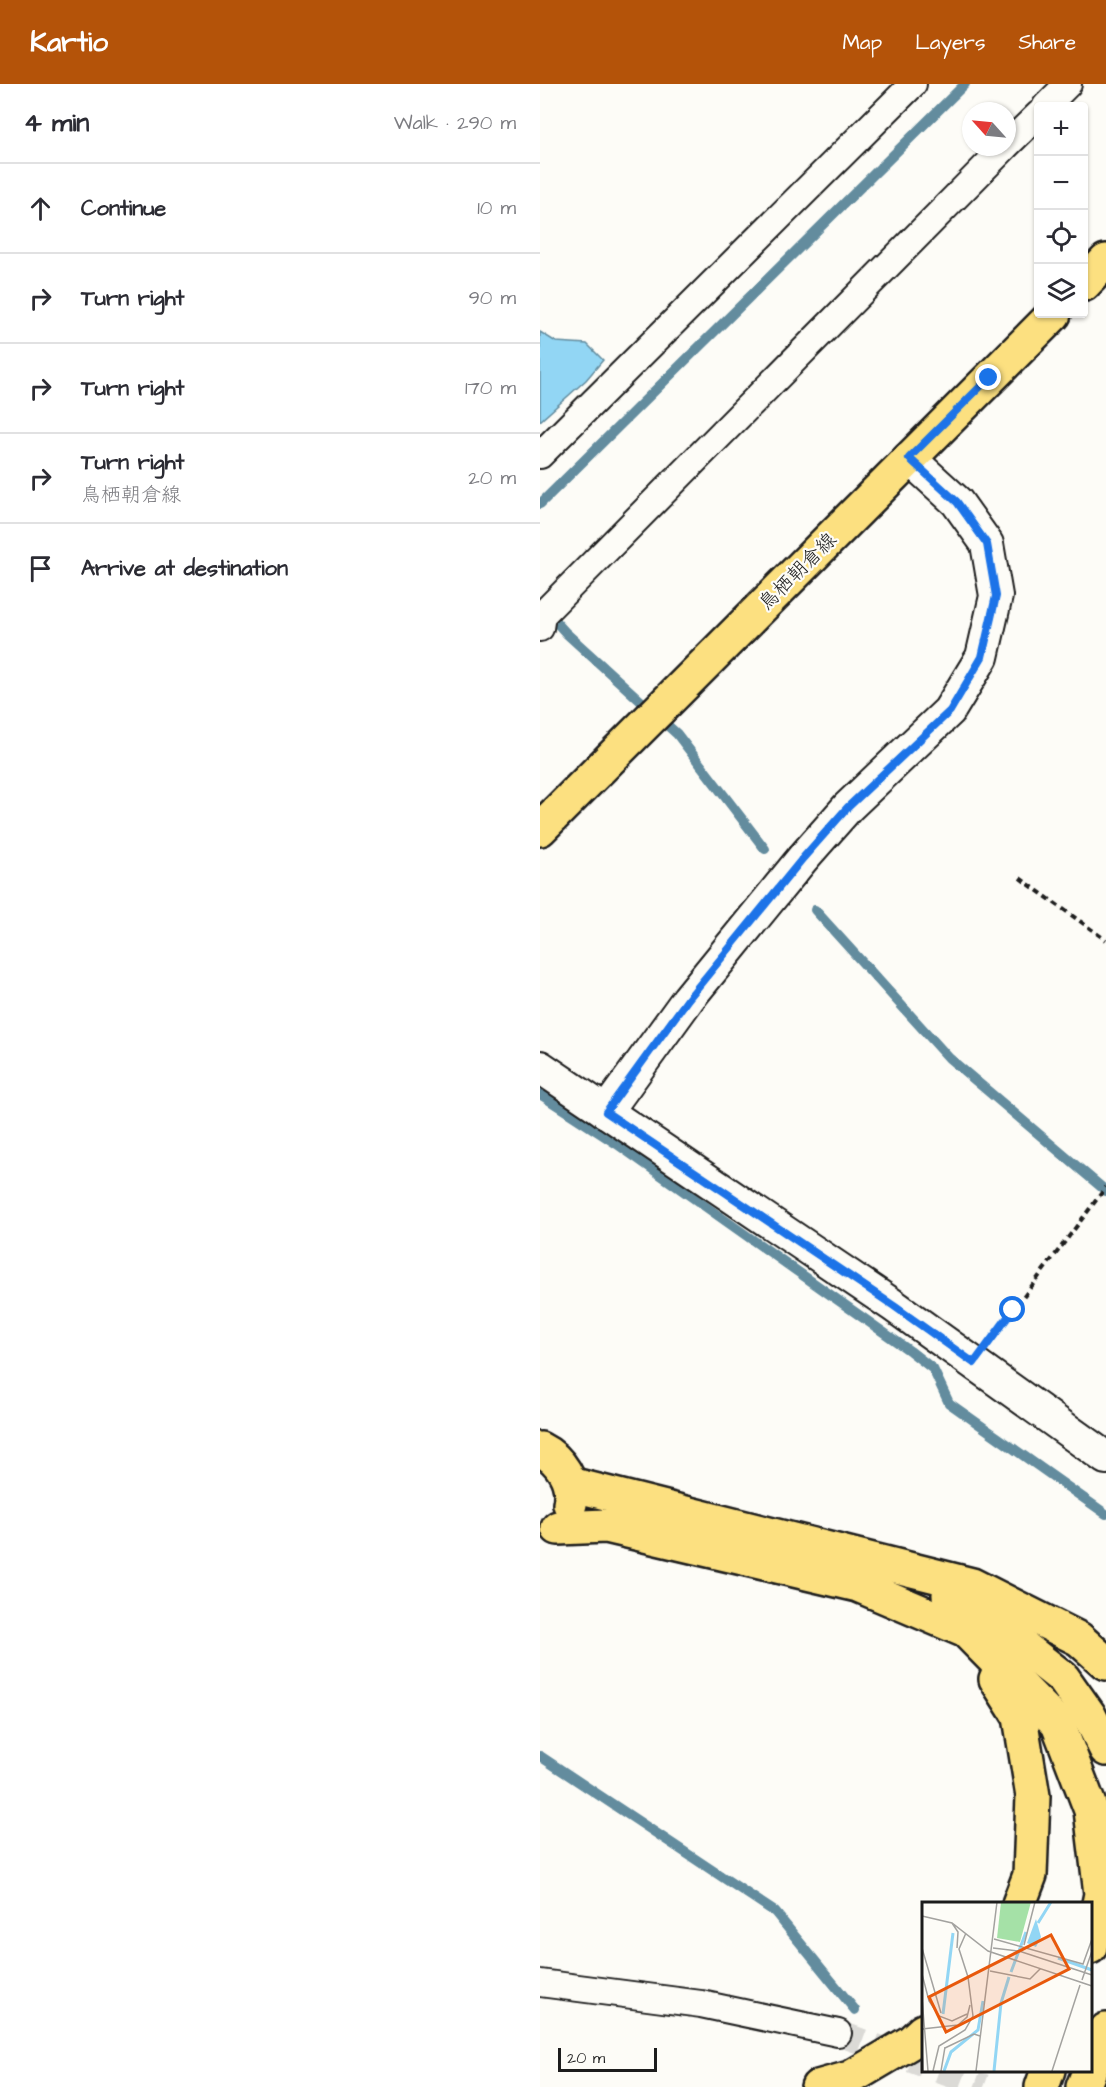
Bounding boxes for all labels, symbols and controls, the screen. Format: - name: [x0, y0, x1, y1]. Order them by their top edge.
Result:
- text: Kartio: [30, 23, 108, 62]
- text: Map: [842, 28, 882, 57]
- text: Layers: [915, 28, 985, 57]
- text: Share: [1018, 28, 1076, 57]
- north arrow: [962, 102, 1016, 156]
- map controls: [1034, 102, 1088, 318]
- button: +: [1034, 102, 1088, 156]
- text: 4 min: [24, 105, 89, 141]
- text: Walk · 290 m: [394, 109, 516, 137]
- button: −: [1034, 156, 1088, 210]
- icon: ahead: [24, 192, 57, 225]
- text: Continue: [81, 193, 166, 224]
- text: 10 m: [477, 194, 516, 222]
- button: locate: [1034, 210, 1088, 264]
- button: layers: [1034, 264, 1088, 318]
- icon: right: [24, 282, 57, 315]
- text: Turn right: [81, 283, 184, 314]
- text: 90 m: [468, 284, 516, 312]
- route end: [975, 364, 1001, 390]
- icon: right: [24, 372, 57, 405]
- text: Turn right: [81, 373, 184, 404]
- text: 170 m: [465, 374, 516, 402]
- text: Turn right: [81, 447, 184, 478]
- icon: right: [24, 462, 57, 495]
- text: 20 m: [468, 464, 516, 492]
- text: 鳥栖朝倉線: [81, 481, 181, 509]
- street label: 鳥栖朝倉線: [752, 526, 843, 617]
- icon: arrive: [24, 552, 57, 585]
- text: Arrive at destination: [81, 553, 288, 584]
- route start: [999, 1296, 1025, 1322]
- inset map: [922, 1902, 1091, 2072]
- scale bar: [558, 2045, 657, 2072]
- text: 20 m: [567, 2047, 605, 2069]

